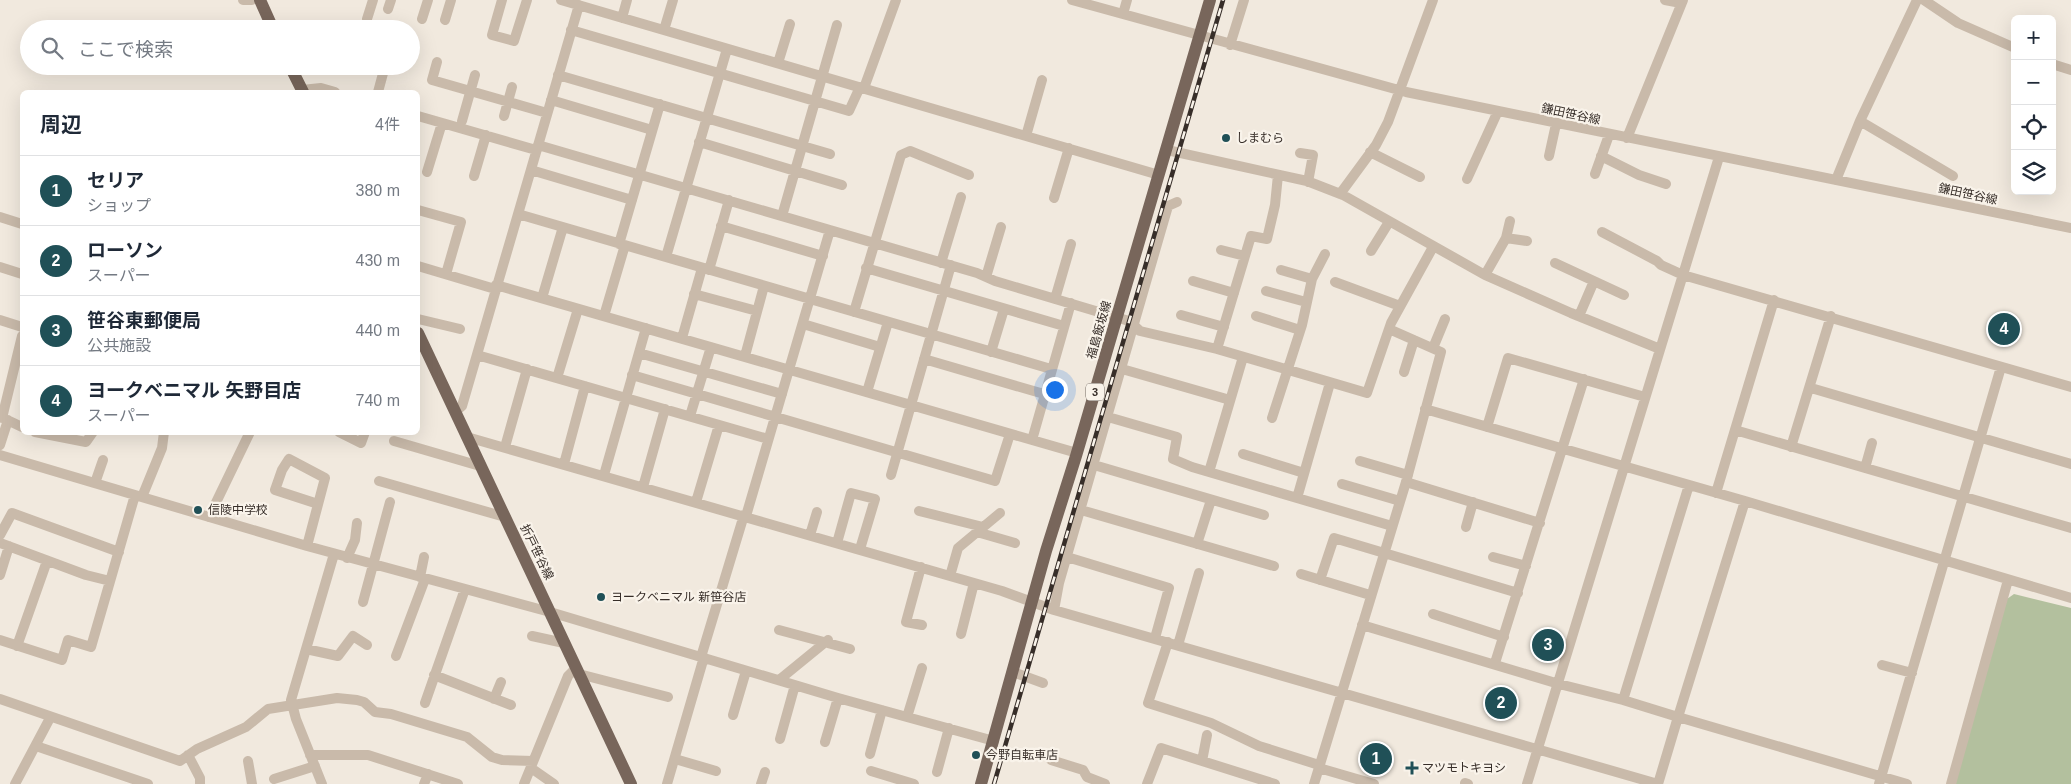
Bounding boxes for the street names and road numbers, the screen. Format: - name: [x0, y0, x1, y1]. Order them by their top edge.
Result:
- street label: 鎌田笹谷線: [1540, 101, 1602, 127]
- street label: 鎌田笹谷線: [1937, 181, 1999, 207]
- street label: 福島飯坂線: [1084, 299, 1114, 361]
- road number: 3: [1086, 384, 1104, 401]
- street label: 折戸笹谷線: [518, 522, 556, 582]

